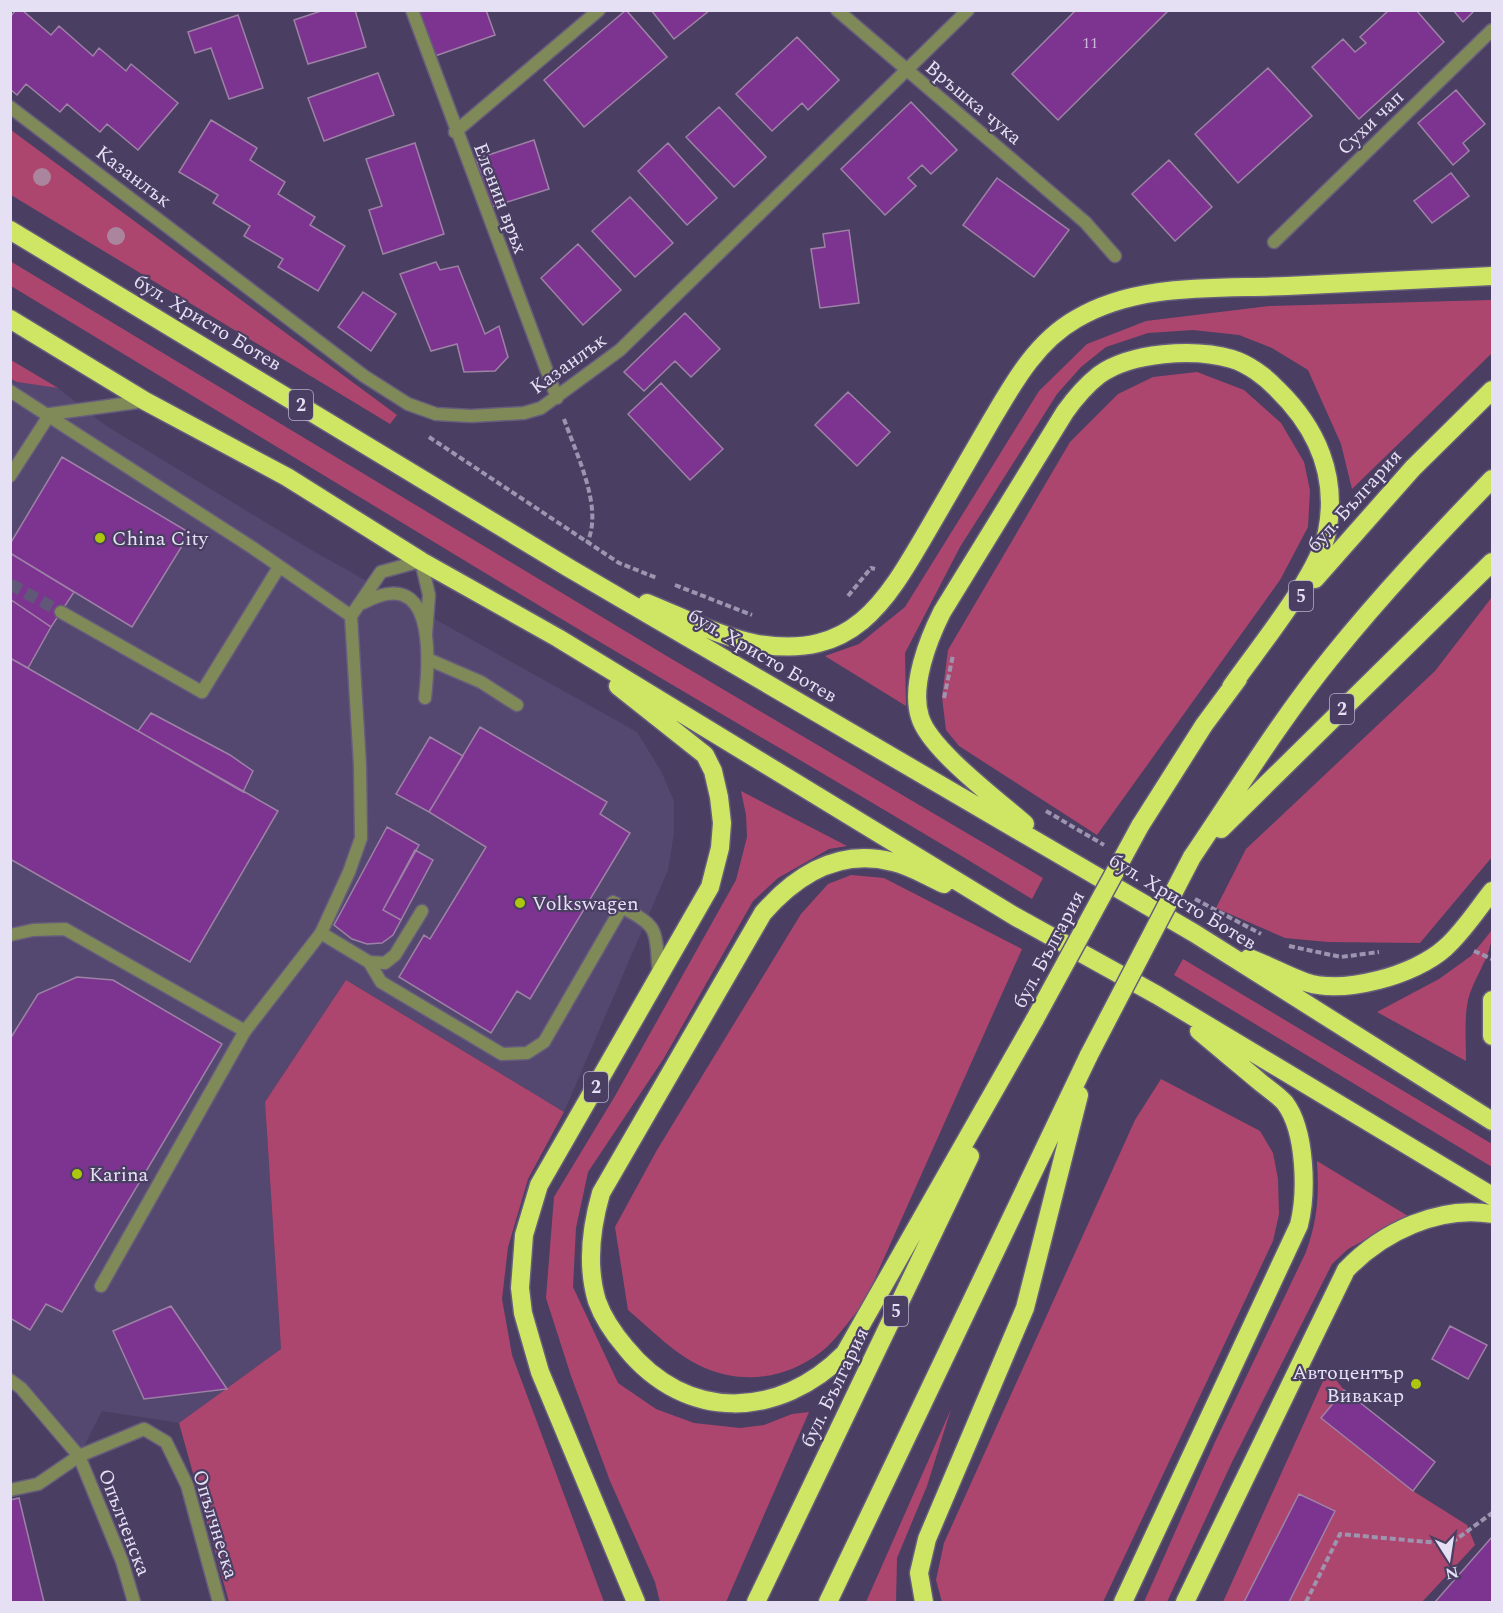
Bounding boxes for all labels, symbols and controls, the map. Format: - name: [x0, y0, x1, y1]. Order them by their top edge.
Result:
- house number: 11: [1082, 31, 1098, 55]
- street label: Връшка чука: [918, 53, 1029, 153]
- street label: Сухи чап: [1330, 83, 1411, 162]
- street label: Казанлък: [89, 138, 178, 215]
- street label: Еленин връх: [465, 139, 535, 258]
- street label: бул. Христо Ботев: [128, 267, 287, 379]
- street label: Казанлък: [524, 326, 613, 402]
- road number: 2: [289, 390, 313, 420]
- street label: бул. България: [1300, 442, 1409, 559]
- place label: China City: [112, 524, 209, 554]
- marker: China City: [93, 531, 107, 545]
- road number: 5: [1289, 581, 1313, 611]
- street label: бул. Христо Ботев: [682, 601, 843, 711]
- road number: 2: [1330, 694, 1354, 724]
- street label: бул. Христо Ботев: [1103, 846, 1262, 958]
- street label: бул. България: [1005, 885, 1093, 1014]
- place label: Volkswagen: [532, 889, 639, 919]
- marker: Volkswagen: [513, 896, 527, 910]
- road number: 2: [584, 1072, 608, 1102]
- place label: Karina: [89, 1160, 148, 1190]
- marker: Karina: [70, 1167, 84, 1181]
- road number: 5: [884, 1296, 908, 1326]
- street label: бул. България: [793, 1322, 877, 1452]
- place label: Автоцентър Вивакар: [1292, 1358, 1404, 1411]
- marker: Автоцентър Вивакар: [1409, 1377, 1423, 1391]
- street label: Опълченска: [90, 1464, 158, 1581]
- street label: Опълчнеска: [184, 1466, 246, 1583]
- north arrow: [1419, 1529, 1479, 1589]
- text: N: [1443, 1560, 1461, 1586]

